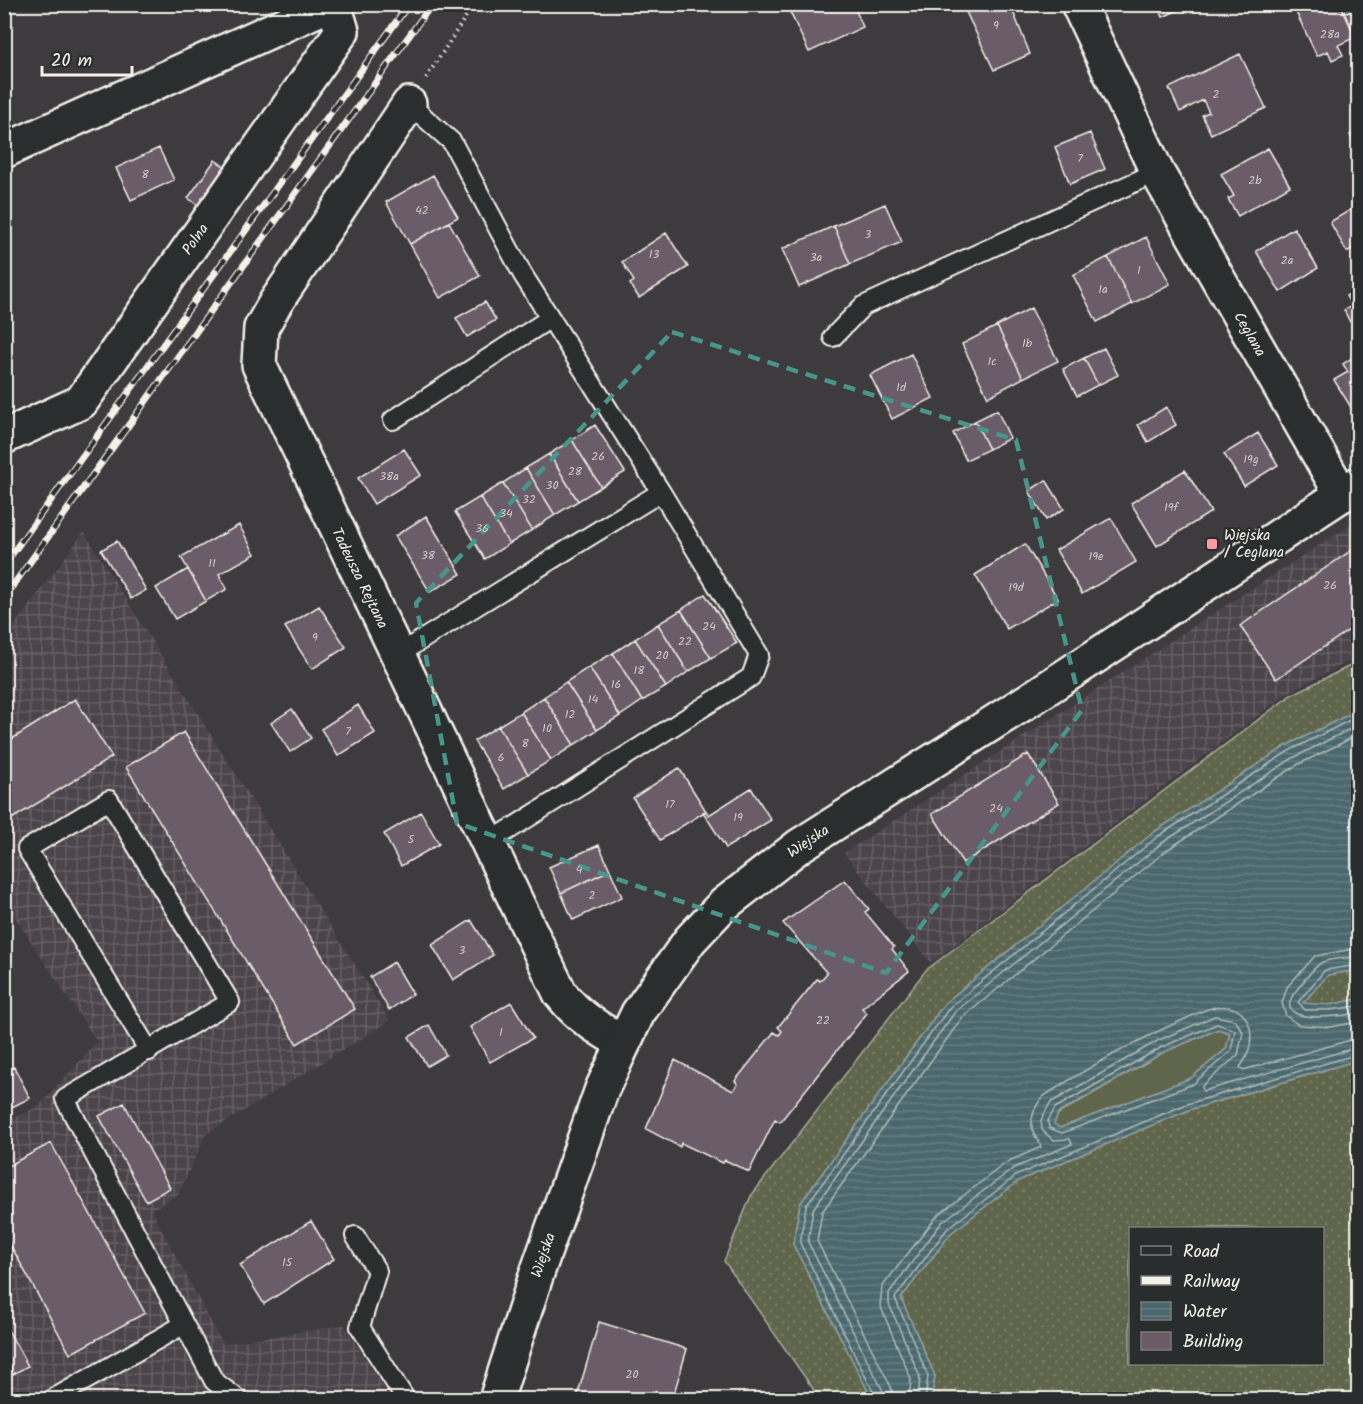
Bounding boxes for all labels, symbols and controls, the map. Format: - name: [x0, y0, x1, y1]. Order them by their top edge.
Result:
- house number: 9: [993, 16, 999, 35]
- house number: 28a: [1320, 25, 1340, 44]
- scale bar: [42, 39, 132, 77]
- text: 20 m: [51, 47, 92, 76]
- house number: 2: [1213, 85, 1220, 104]
- house number: 7: [1077, 149, 1083, 168]
- house number: 8: [141, 165, 149, 184]
- house number: 2b: [1248, 171, 1262, 190]
- house number: 42: [415, 201, 429, 220]
- street label: Polna: [176, 219, 215, 260]
- house number: 3: [865, 225, 872, 244]
- house number: 13: [649, 245, 659, 264]
- house number: 3a: [810, 248, 823, 267]
- house number: 2a: [1281, 251, 1294, 270]
- house number: 1: [1137, 261, 1141, 280]
- house number: 1a: [1098, 280, 1108, 299]
- street label: Ceglana: [1227, 307, 1272, 362]
- house number: 1b: [1022, 334, 1033, 353]
- house number: 1c: [987, 352, 997, 371]
- house number: 1d: [896, 378, 907, 397]
- house number: 26: [591, 447, 605, 466]
- house number: 19g: [1243, 450, 1259, 469]
- house number: 28: [568, 462, 583, 481]
- house number: 38a: [379, 467, 399, 486]
- house number: 30: [546, 476, 558, 495]
- house number: 32: [522, 490, 536, 509]
- house number: 19f: [1164, 498, 1180, 517]
- house number: 34: [499, 504, 513, 523]
- house number: 36: [475, 519, 489, 538]
- street label: Tadeusza Rejtana: [324, 524, 394, 633]
- place label: Wiejska / Ceglana: [1224, 524, 1284, 565]
- marker: Wiejska / Ceglana: [1205, 537, 1219, 551]
- house number: 38: [421, 546, 436, 565]
- house number: 19e: [1088, 547, 1104, 566]
- house number: 11: [208, 554, 216, 573]
- house number: 26: [1323, 576, 1337, 595]
- house number: 19d: [1008, 578, 1025, 597]
- house number: 24: [702, 617, 716, 636]
- house number: 9: [312, 628, 318, 647]
- house number: 22: [678, 632, 692, 651]
- house number: 20: [656, 646, 668, 665]
- house number: 18: [634, 661, 645, 680]
- house number: 16: [611, 675, 621, 694]
- house number: 14: [588, 690, 599, 709]
- house number: 12: [565, 705, 575, 724]
- house number: 10: [542, 719, 552, 738]
- house number: 7: [345, 722, 351, 741]
- house number: 8: [521, 734, 529, 753]
- house number: 6: [498, 748, 504, 767]
- house number: 17: [665, 795, 675, 814]
- house number: 24: [989, 799, 1003, 818]
- house number: 19: [733, 808, 743, 827]
- street label: Wiejska: [783, 819, 834, 865]
- house number: 5: [408, 830, 416, 849]
- house number: 4: [576, 860, 583, 879]
- house number: 2: [589, 886, 596, 905]
- house number: 3: [459, 941, 466, 960]
- house number: 22: [816, 1011, 830, 1030]
- house number: 1: [499, 1023, 503, 1042]
- legend: [1129, 1227, 1324, 1365]
- street label: Wiejska: [525, 1230, 563, 1281]
- text: Road: [1183, 1238, 1220, 1267]
- house number: 15: [282, 1253, 294, 1272]
- text: Railway: [1183, 1268, 1240, 1297]
- text: Water: [1183, 1298, 1228, 1327]
- text: Building: [1183, 1328, 1243, 1357]
- house number: 20: [626, 1365, 638, 1384]

